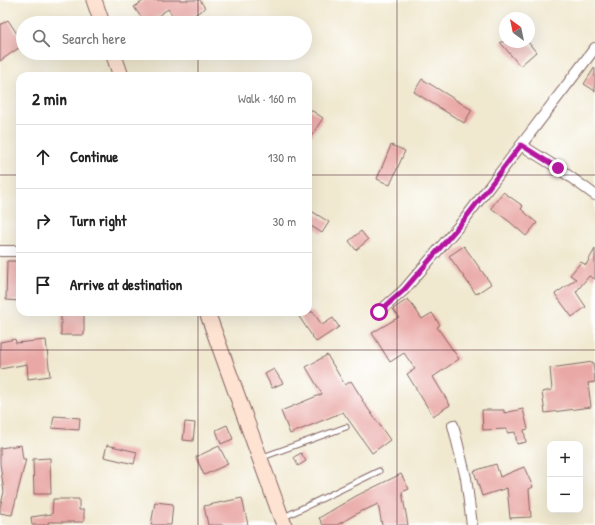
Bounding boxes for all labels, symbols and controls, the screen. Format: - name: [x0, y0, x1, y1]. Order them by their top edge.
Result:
- north arrow: [499, 12, 535, 48]
- search box: [16, 16, 312, 60]
- icon: search: [30, 27, 52, 49]
- text: Search here: [62, 28, 126, 49]
- text: 2 min: [32, 87, 67, 110]
- text: Walk · 160 m: [238, 89, 296, 107]
- icon: ahead: [32, 146, 54, 168]
- text: Continue: [70, 146, 118, 167]
- text: 130 m: [268, 148, 296, 166]
- route end: [549, 159, 567, 177]
- icon: right: [32, 210, 54, 232]
- text: Turn right: [70, 210, 126, 231]
- text: 30 m: [273, 212, 296, 230]
- icon: arrive: [32, 274, 54, 296]
- text: Arrive at destination: [70, 274, 182, 295]
- route start: [370, 303, 388, 321]
- map controls: [547, 441, 583, 513]
- button: +: [547, 441, 583, 477]
- button: −: [547, 477, 583, 513]

